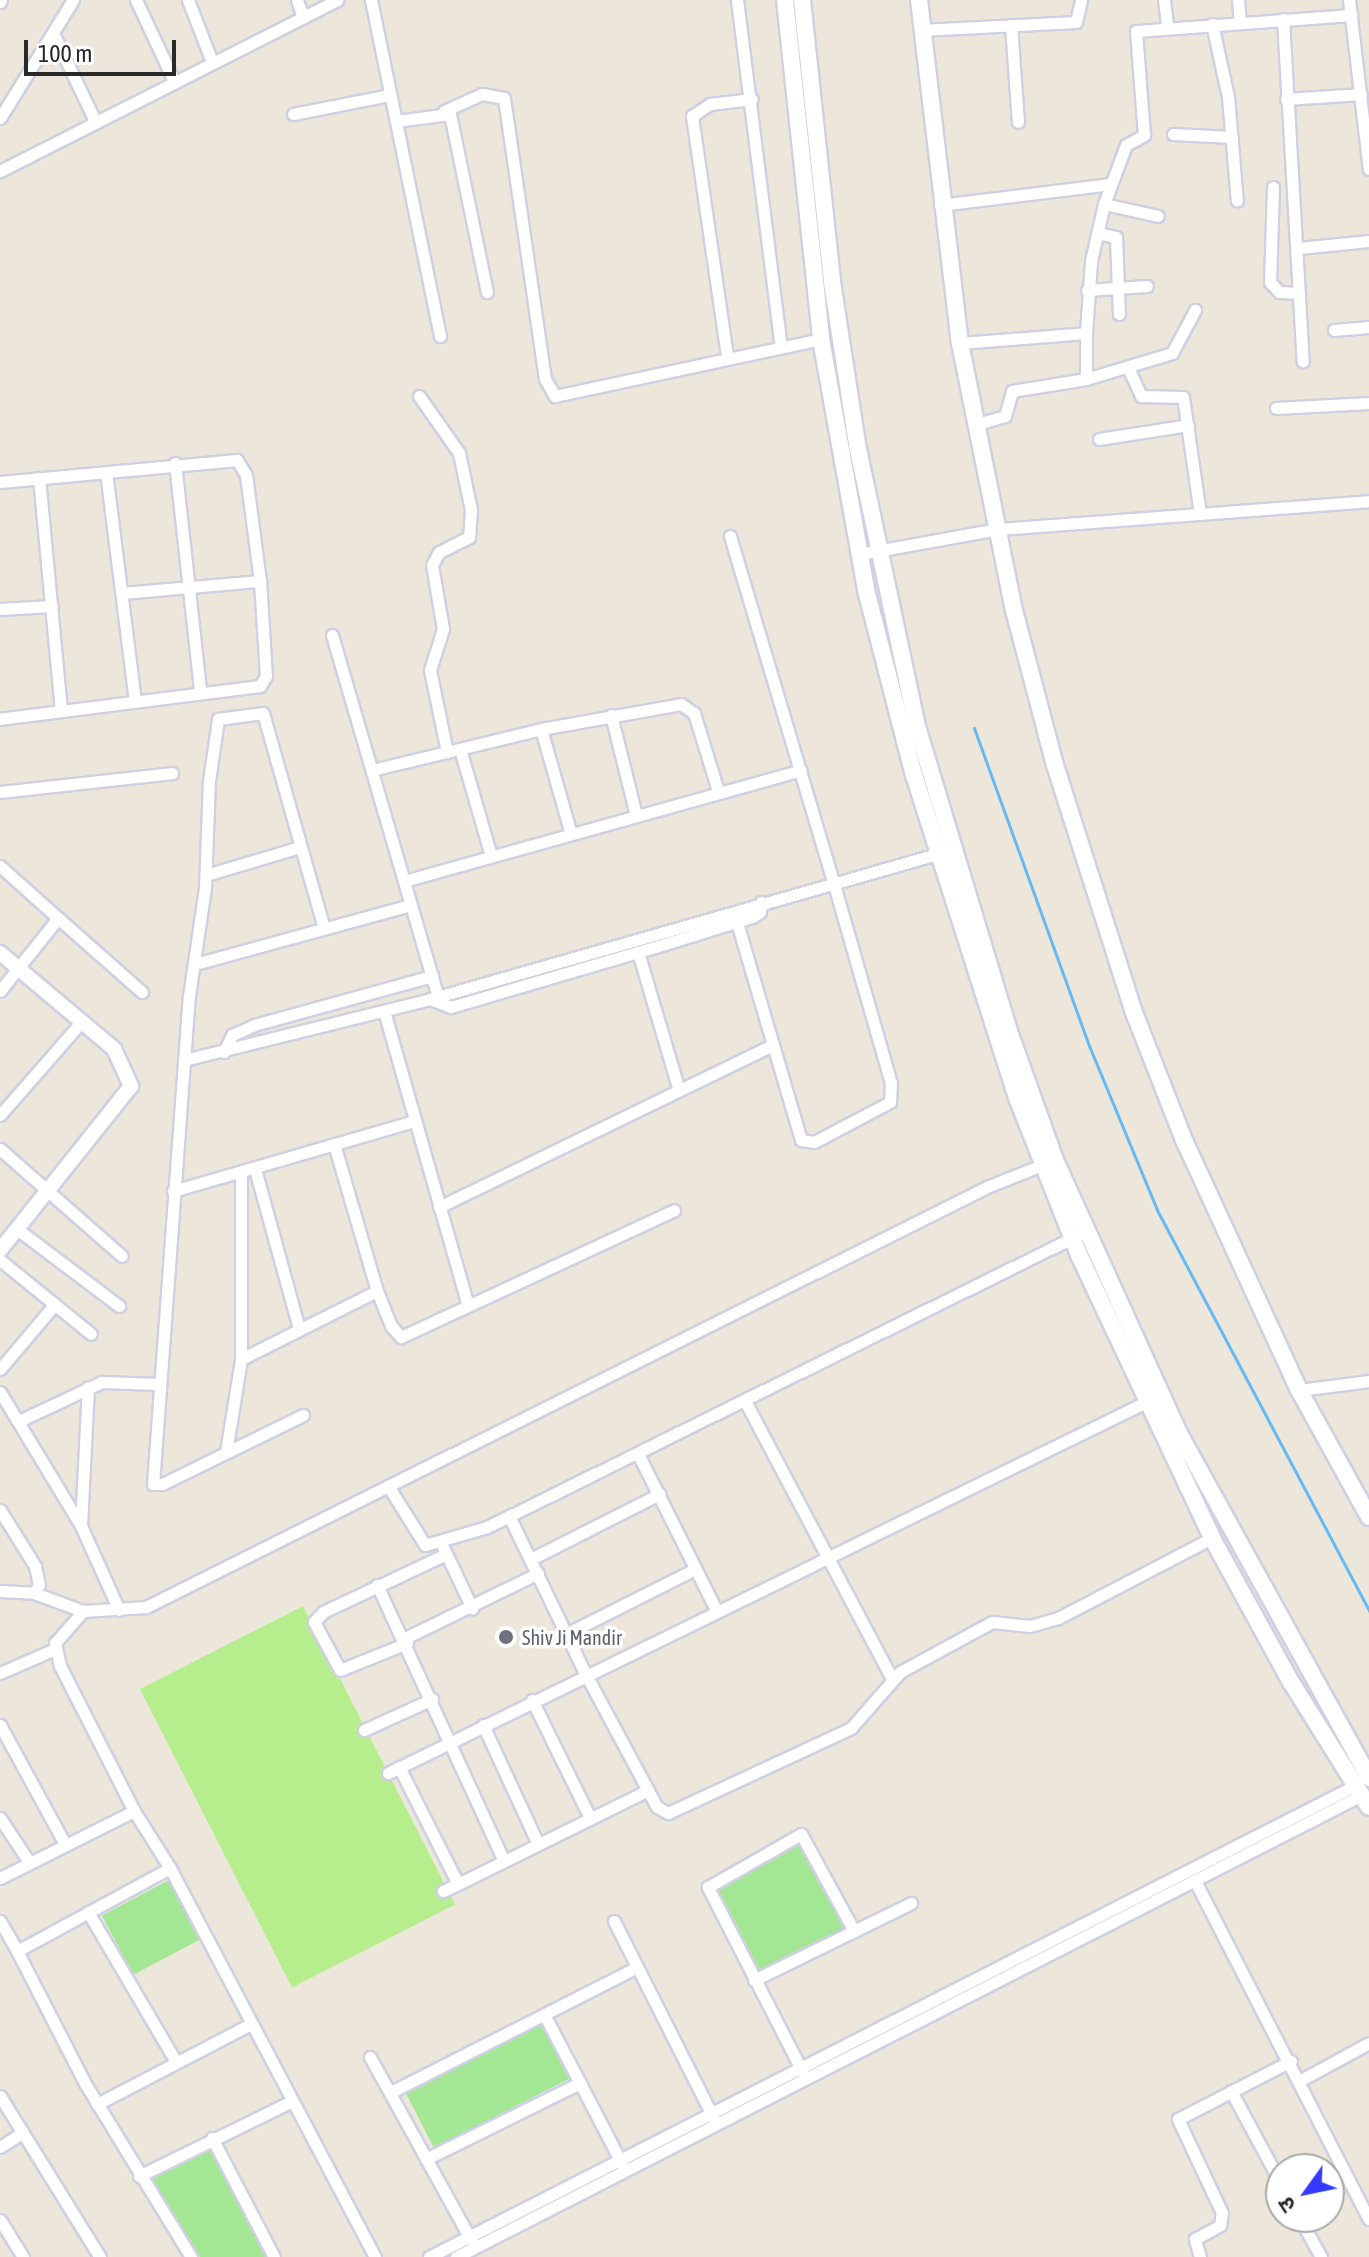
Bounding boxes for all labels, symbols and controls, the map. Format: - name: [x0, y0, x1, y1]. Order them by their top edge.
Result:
- scale bar: [28, 24, 180, 74]
- text: 100 m: [38, 40, 92, 67]
- place label: Shiv Ji Mandir: [522, 1625, 622, 1649]
- marker: Shiv Ji Mandir: [497, 1628, 515, 1646]
- north arrow: [1265, 2153, 1345, 2233]
- text: उ: [1272, 2193, 1301, 2217]

